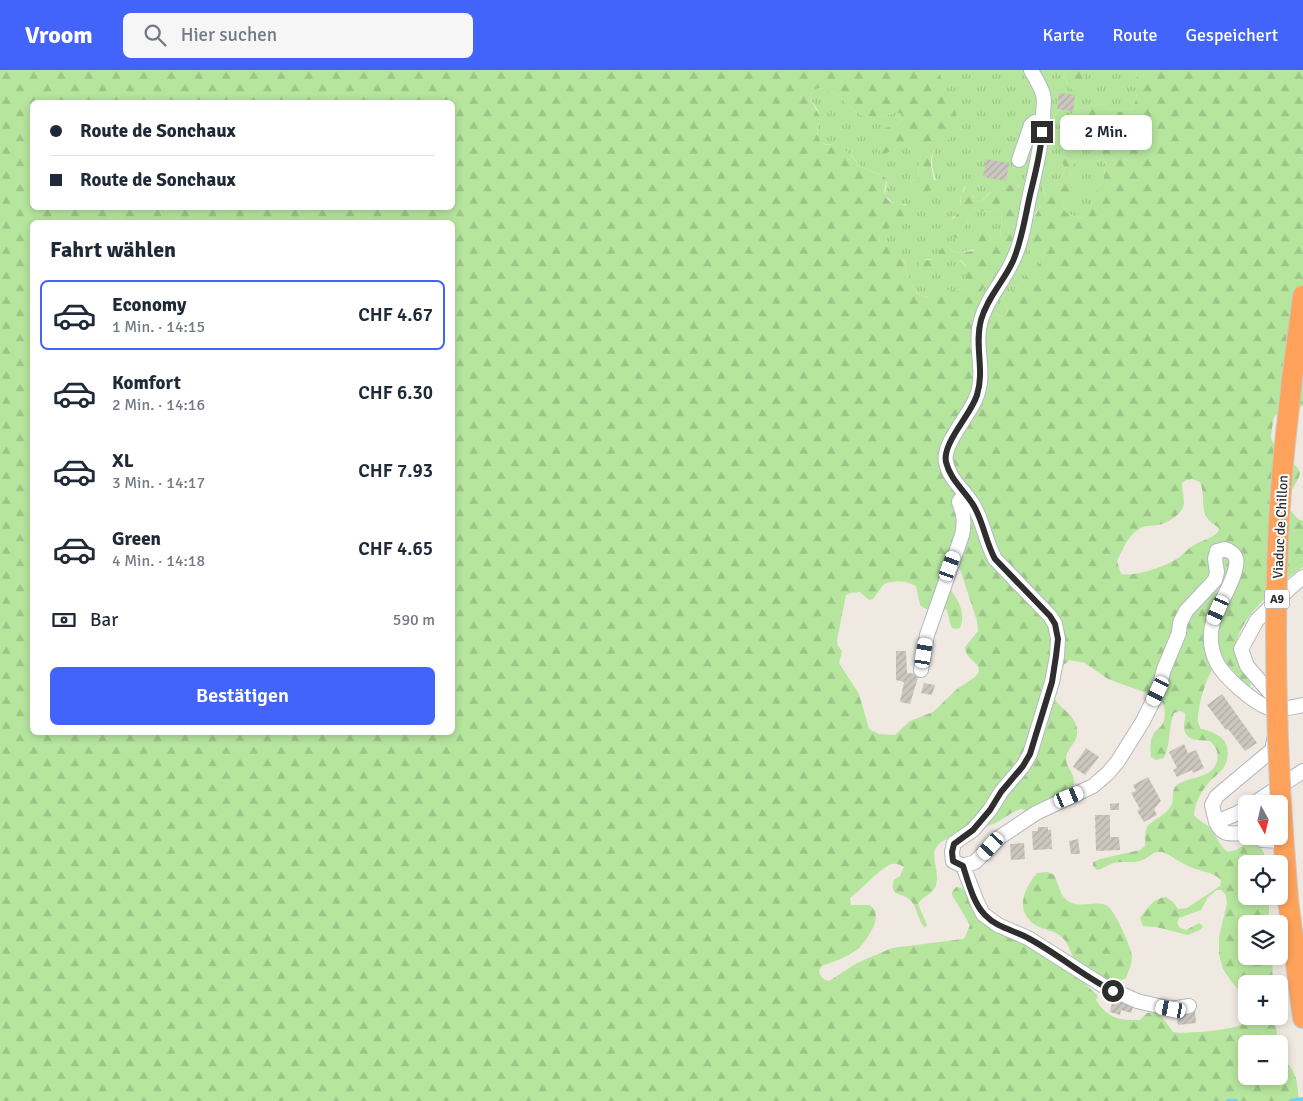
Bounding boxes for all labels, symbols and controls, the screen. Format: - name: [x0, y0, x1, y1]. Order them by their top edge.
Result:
- search box: [123, 13, 473, 58]
- text: Vroom: [25, 20, 93, 50]
- icon: search: [141, 21, 169, 49]
- text: Hier suchen: [181, 23, 277, 47]
- text: Karte: [1043, 24, 1085, 46]
- text: Route: [1113, 24, 1158, 46]
- text: Gespeichert: [1186, 24, 1278, 46]
- callout: 2 Min.: [1060, 114, 1152, 150]
- text: Route de Sonchaux: [80, 119, 236, 143]
- route end: [1031, 121, 1053, 143]
- text: 2 Min.: [1085, 122, 1128, 142]
- text: Route de Sonchaux: [80, 168, 236, 192]
- text: Fahrt wählen: [50, 236, 176, 263]
- icon: car: [52, 293, 97, 338]
- text: Economy: [112, 293, 186, 317]
- text: CHF 4.67: [358, 303, 433, 327]
- text: 1 Min. · 14:15: [112, 317, 205, 337]
- icon: car: [52, 371, 97, 416]
- text: Komfort: [112, 371, 181, 395]
- text: CHF 6.30: [358, 381, 433, 405]
- text: 2 Min. · 14:16: [112, 395, 205, 415]
- icon: car: [52, 449, 97, 494]
- text: XL: [112, 449, 134, 473]
- text: CHF 7.93: [358, 459, 433, 483]
- text: 3 Min. · 14:17: [112, 473, 205, 493]
- street label: Viaduc de Chillon: [1269, 475, 1292, 579]
- icon: car: [52, 527, 97, 572]
- text: Green: [112, 527, 161, 551]
- text: CHF 4.65: [358, 537, 433, 561]
- car: [937, 549, 962, 583]
- text: 4 Min. · 14:18: [112, 551, 205, 571]
- road number: A9: [1264, 590, 1290, 608]
- car: [1205, 593, 1230, 627]
- icon: cash: [50, 606, 78, 634]
- text: Bar: [90, 608, 118, 632]
- text: 590 m: [393, 610, 435, 630]
- car: [914, 637, 933, 669]
- button: Bestätigen: [50, 667, 435, 725]
- car: [1144, 674, 1171, 708]
- car: [1052, 784, 1085, 810]
- north arrow: [1238, 795, 1288, 845]
- map controls: [1238, 795, 1288, 1085]
- car: [975, 830, 1006, 862]
- button: locate: [1238, 855, 1288, 905]
- button: layers: [1238, 915, 1288, 965]
- button: +: [1238, 975, 1288, 1025]
- route start: [1102, 980, 1124, 1002]
- car: [1154, 999, 1187, 1019]
- button: −: [1238, 1035, 1288, 1085]

